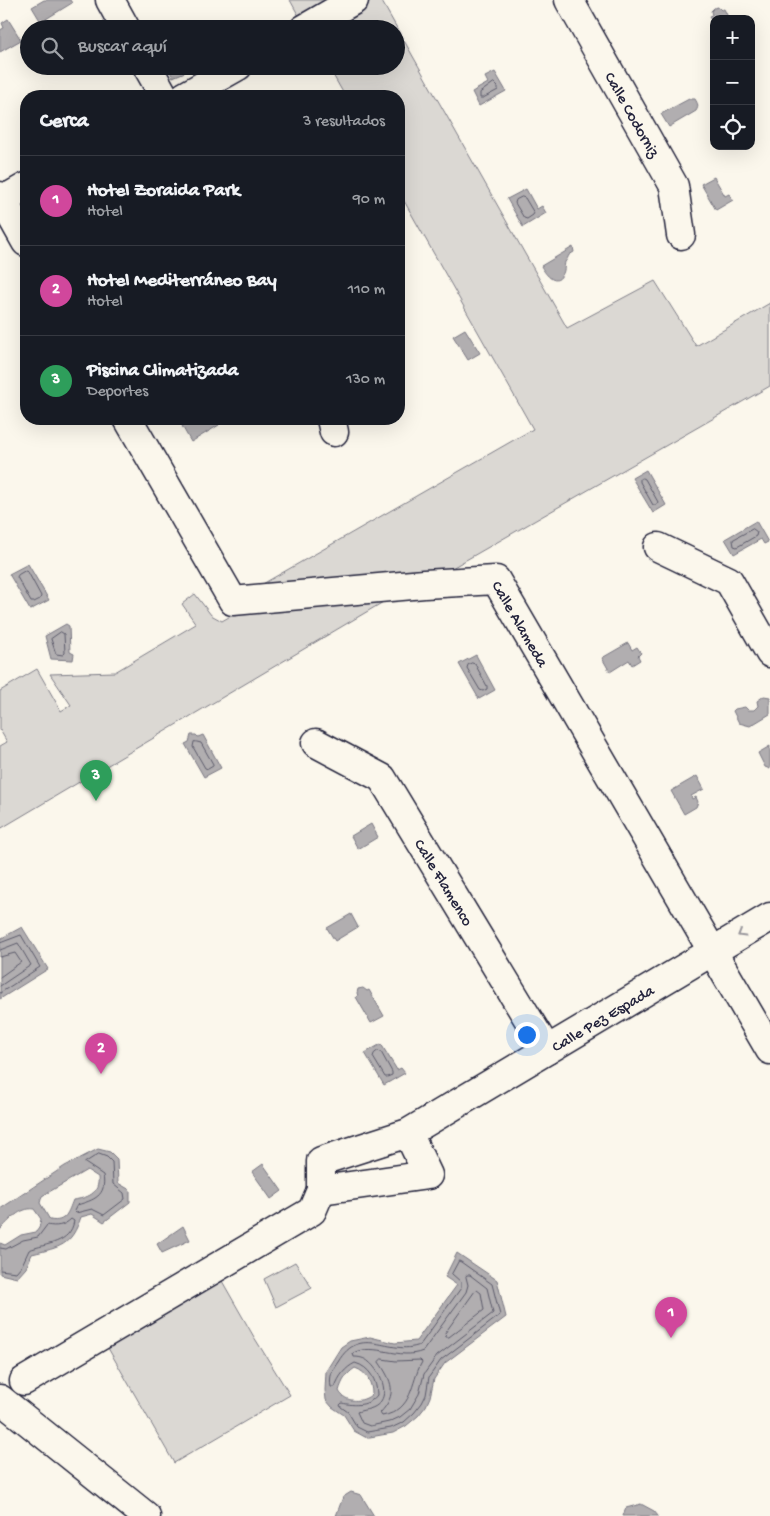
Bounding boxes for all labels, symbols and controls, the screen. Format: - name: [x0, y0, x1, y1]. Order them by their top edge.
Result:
- map controls: [710, 15, 755, 150]
- button: +: [710, 15, 755, 60]
- search box: [20, 20, 405, 75]
- icon: search: [38, 34, 66, 62]
- text: Buscar aquí: [78, 36, 167, 59]
- button: −: [710, 60, 755, 105]
- street label: Calle Codorniz: [599, 70, 662, 163]
- button: locate: [710, 105, 755, 150]
- text: Cerca: [40, 110, 88, 135]
- text: 3 resultados: [303, 113, 385, 132]
- text: Hotel Zoraida Park: [87, 180, 240, 203]
- text: 1: [53, 191, 59, 210]
- text: 90 m: [353, 191, 385, 210]
- text: Hotel: [87, 203, 123, 222]
- text: Hotel Mediterráneo Bay: [87, 270, 277, 293]
- text: 2: [52, 281, 60, 300]
- text: 110 m: [348, 281, 385, 300]
- text: Hotel: [87, 293, 123, 312]
- text: Piscina Climatizada: [87, 360, 238, 383]
- text: 3: [52, 371, 60, 390]
- text: 130 m: [346, 371, 385, 390]
- text: Deportes: [87, 383, 148, 402]
- street label: Calle Alameda: [486, 579, 551, 672]
- pin: 3: [80, 760, 112, 801]
- street label: Calle Flamenco: [408, 837, 476, 930]
- one-way arrow: [737, 927, 746, 937]
- street label: Calle Pez Espada: [549, 982, 659, 1058]
- your location: [514, 1022, 540, 1048]
- pin: 2: [85, 1033, 117, 1074]
- pin: 1: [655, 1297, 687, 1338]

